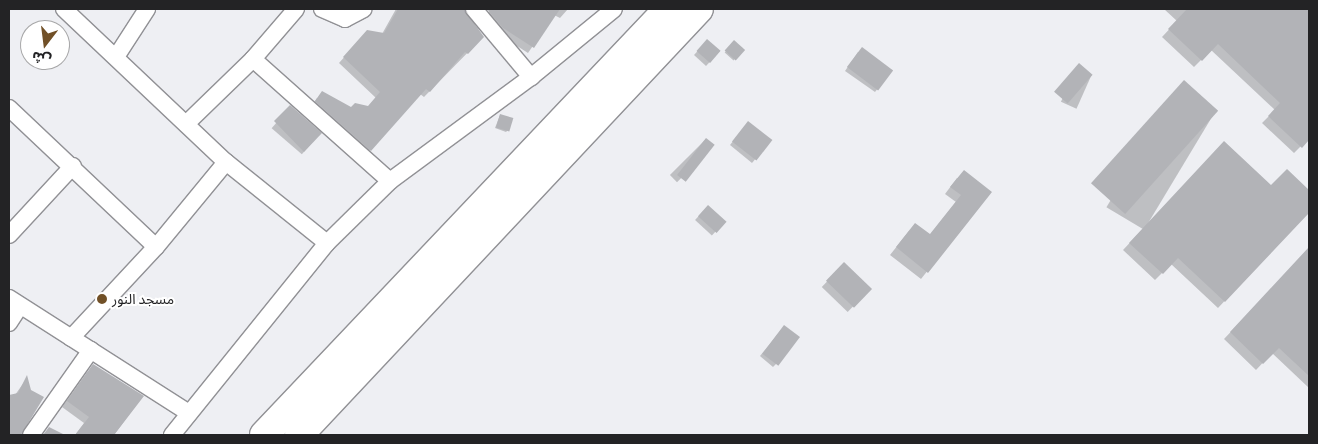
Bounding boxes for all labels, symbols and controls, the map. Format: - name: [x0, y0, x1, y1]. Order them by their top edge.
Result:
- north arrow: [20, 20, 70, 70]
- text: ش: [30, 47, 53, 70]
- place label: مسجد النور: [112, 291, 174, 307]
- marker: مسجد النور: [96, 293, 108, 305]

